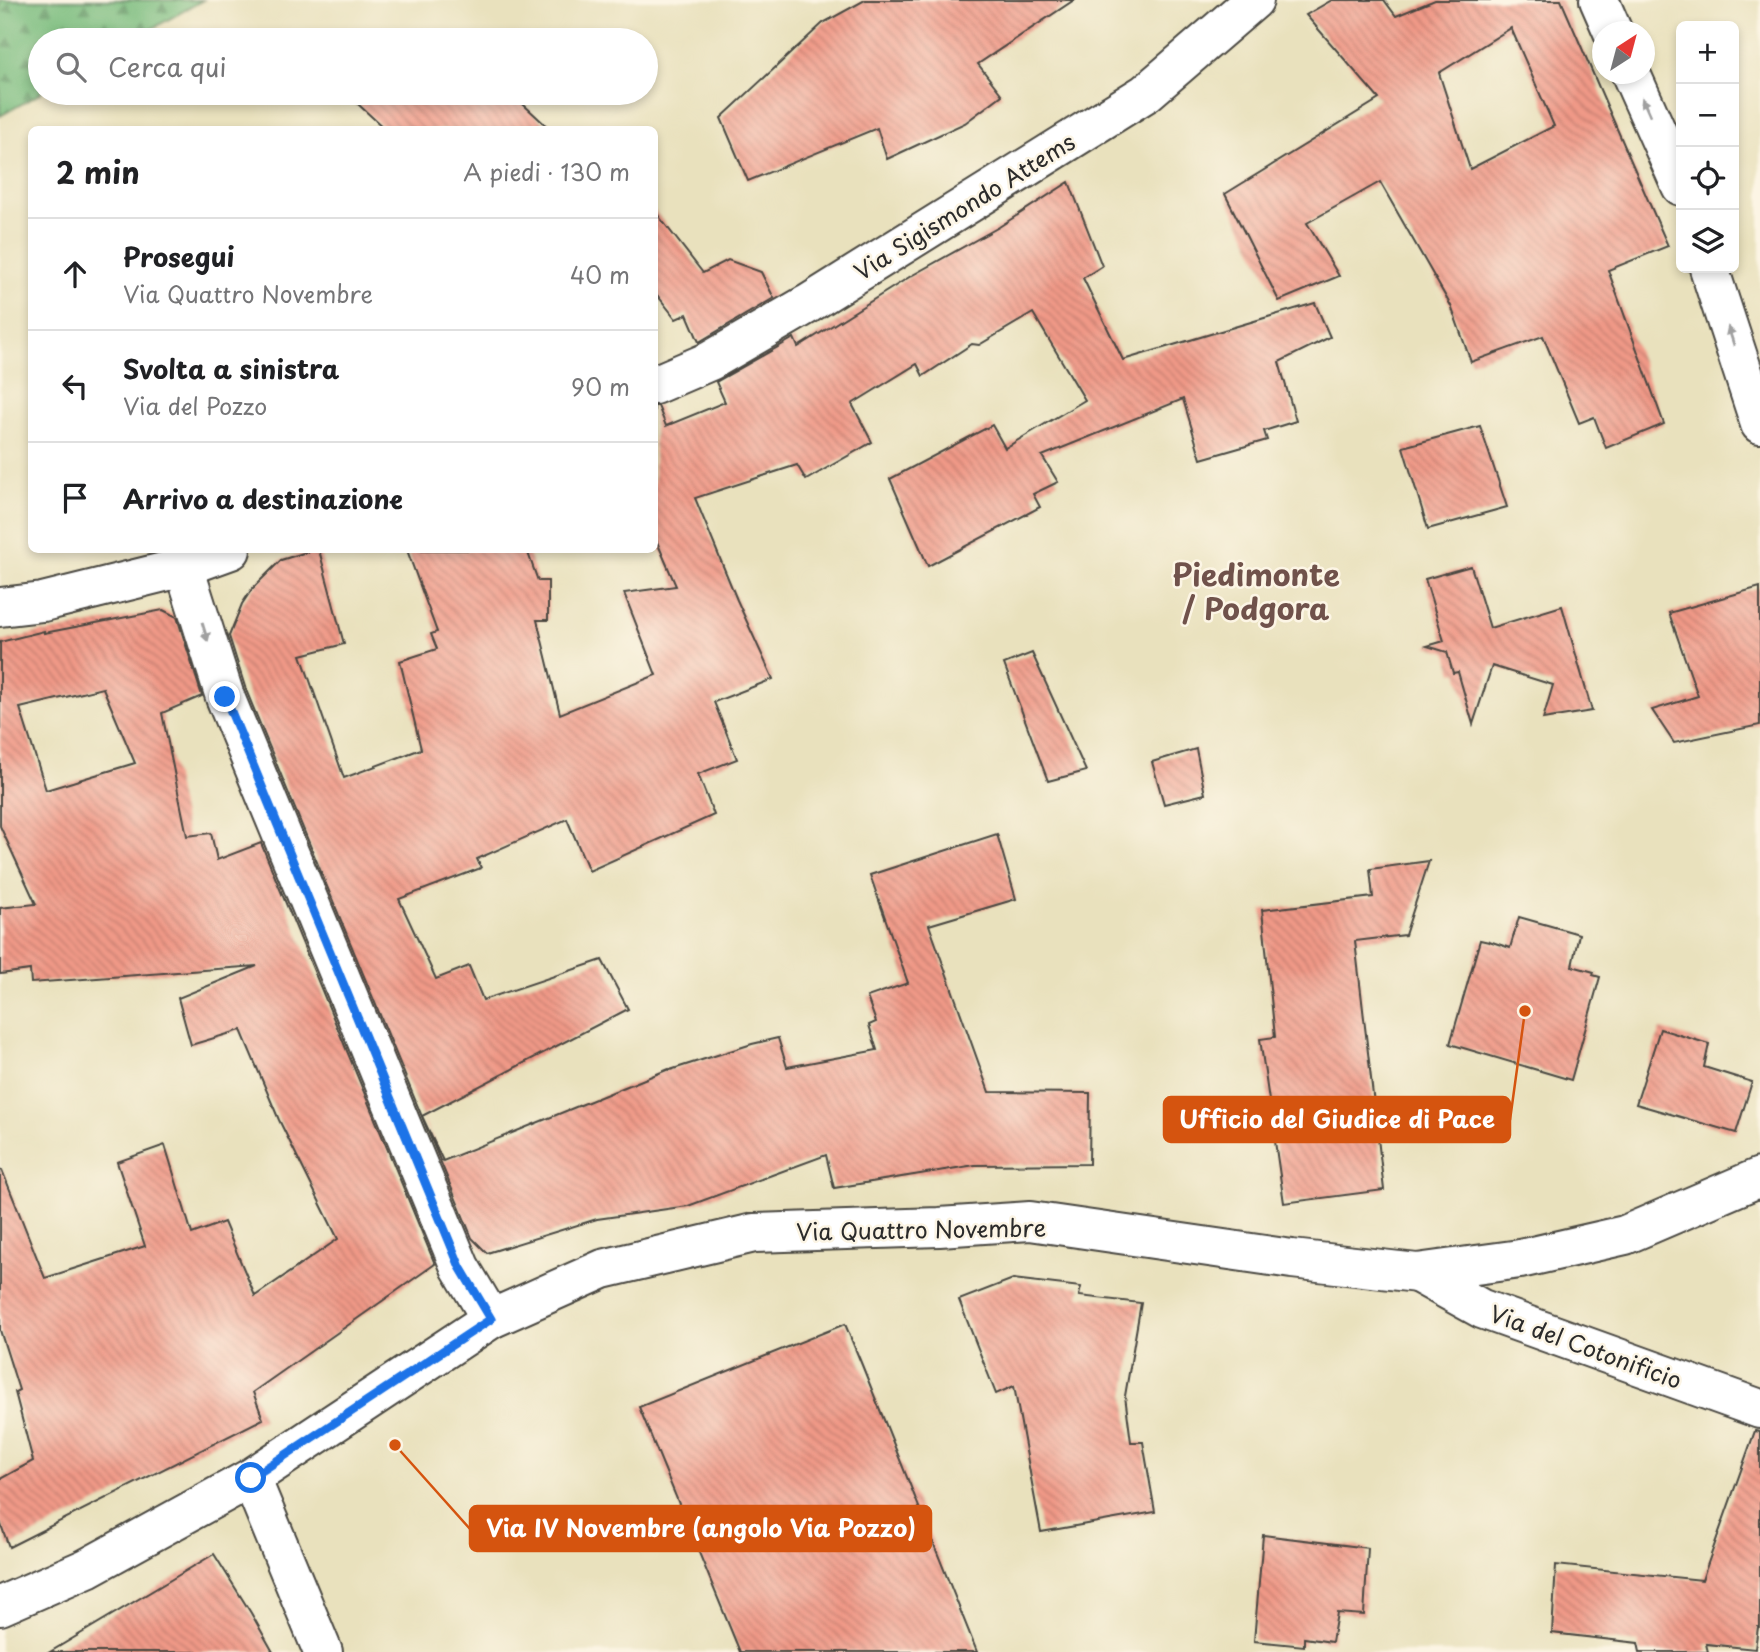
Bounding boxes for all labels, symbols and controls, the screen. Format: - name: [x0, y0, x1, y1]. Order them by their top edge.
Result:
- north arrow: [1592, 21, 1655, 84]
- map controls: [1676, 21, 1739, 273]
- button: +: [1676, 21, 1739, 84]
- search box: [28, 28, 658, 105]
- text: Cerca qui: [108, 47, 227, 86]
- icon: search: [52, 48, 90, 86]
- button: −: [1676, 84, 1739, 147]
- one-way arrow: [1640, 97, 1651, 118]
- street label: Via Sigismondo Attems: [847, 124, 1081, 288]
- button: locate: [1676, 147, 1739, 210]
- text: 2 min: [56, 149, 140, 194]
- text: A piedi · 130 m: [463, 154, 630, 189]
- button: layers: [1676, 210, 1739, 273]
- text: Prosegui: [123, 237, 235, 276]
- icon: ahead: [56, 255, 94, 293]
- text: 40 m: [570, 257, 630, 292]
- text: Via Quattro Novembre: [123, 276, 373, 311]
- one-way arrow: [1725, 325, 1736, 346]
- text: Svolta a sinistra: [123, 349, 339, 388]
- icon: left: [56, 367, 94, 405]
- text: 90 m: [571, 369, 630, 404]
- text: Via del Pozzo: [123, 388, 267, 423]
- icon: arrive: [56, 479, 94, 517]
- text: Arrivo a destinazione: [123, 479, 403, 518]
- district label: Piedimonte / Podgora: [1172, 551, 1340, 630]
- one-way arrow: [200, 622, 210, 643]
- route end: [209, 681, 240, 712]
- callout: Ufficio del Giudice di Pace: [1164, 1097, 1510, 1142]
- text: Ufficio del Giudice di Pace: [1179, 1100, 1495, 1136]
- street label: Via Quattro Novembre: [796, 1209, 1046, 1249]
- street label: Via del Cotonificio: [1485, 1295, 1687, 1397]
- route start: [235, 1462, 266, 1493]
- callout: Via IV Novembre (angolo Via Pozzo): [470, 1506, 931, 1551]
- text: Via IV Novembre (angolo Via Pozzo): [486, 1509, 916, 1545]

